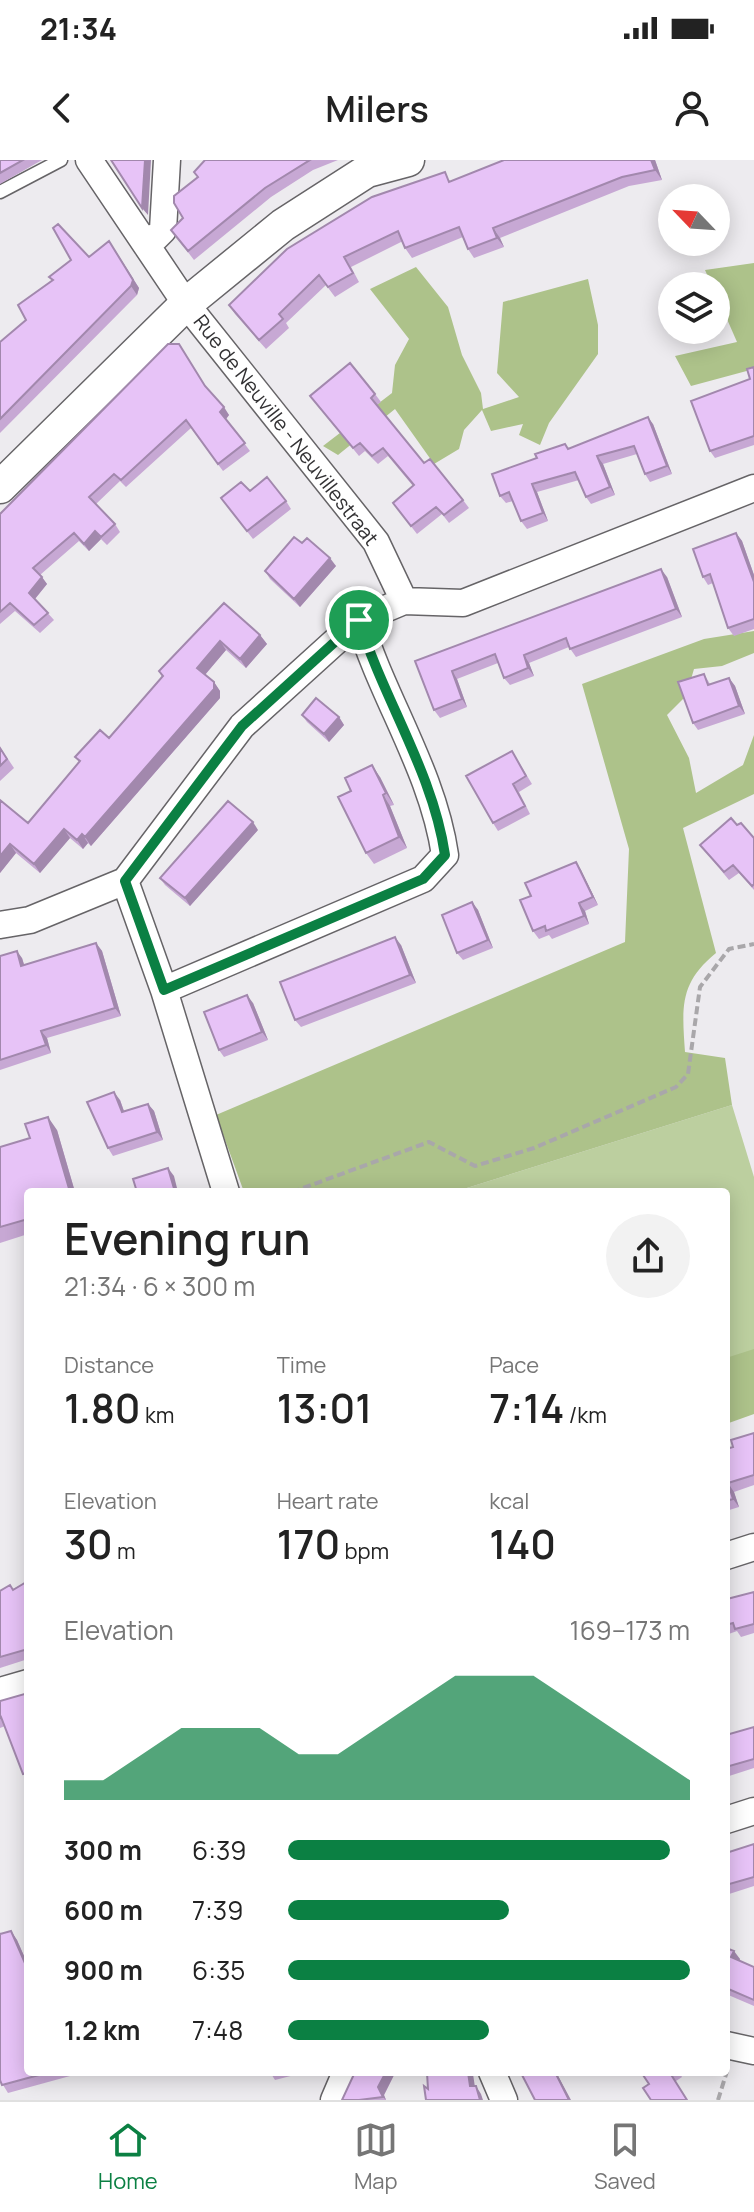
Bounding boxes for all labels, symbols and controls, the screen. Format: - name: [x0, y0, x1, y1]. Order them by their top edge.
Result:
- text: 21:34: [40, 8, 117, 49]
- text: Milers: [325, 84, 429, 133]
- icon: back: [40, 86, 84, 130]
- icon: person: [670, 86, 714, 130]
- north arrow: [658, 184, 730, 256]
- map controls: [658, 184, 730, 344]
- button: layers: [658, 272, 730, 344]
- street label: Rue de Neuville - Neuvillestraat: [188, 309, 385, 551]
- pin: [325, 586, 393, 654]
- icon: arrive: [337, 598, 381, 642]
- text: Evening run: [64, 1208, 310, 1268]
- button: share: [606, 1214, 690, 1298]
- text: 21:34 · 6 × 300 m: [64, 1268, 255, 1304]
- text: Distance: [64, 1350, 154, 1380]
- text: Time: [277, 1350, 326, 1380]
- text: Pace: [489, 1350, 539, 1380]
- text: 1.80: [64, 1380, 140, 1435]
- text: 13:01: [277, 1380, 372, 1435]
- text: 7:14: [489, 1380, 564, 1435]
- text: km: [140, 1400, 174, 1430]
- text: /km: [564, 1400, 607, 1430]
- text: Elevation: [64, 1486, 157, 1516]
- text: Heart rate: [277, 1486, 379, 1516]
- text: kcal: [489, 1486, 529, 1516]
- text: 30: [64, 1516, 113, 1571]
- text: 170: [277, 1516, 340, 1571]
- text: 140: [489, 1516, 556, 1571]
- text: m: [113, 1536, 136, 1566]
- text: bpm: [340, 1536, 389, 1566]
- text: Elevation: [64, 1612, 174, 1648]
- text: 169–173 m: [570, 1612, 690, 1648]
- text: 300 m: [64, 1832, 142, 1868]
- text: 6:39: [192, 1832, 246, 1868]
- text: 600 m: [64, 1892, 143, 1928]
- text: 7:39: [192, 1892, 243, 1928]
- text: 900 m: [64, 1952, 143, 1988]
- text: 6:35: [192, 1952, 245, 1988]
- text: 1.2 km: [64, 2012, 140, 2048]
- text: 7:48: [192, 2012, 243, 2048]
- tab: Home: [98, 2118, 158, 2196]
- tab: Map: [354, 2118, 398, 2196]
- tab: Saved: [594, 2118, 656, 2196]

